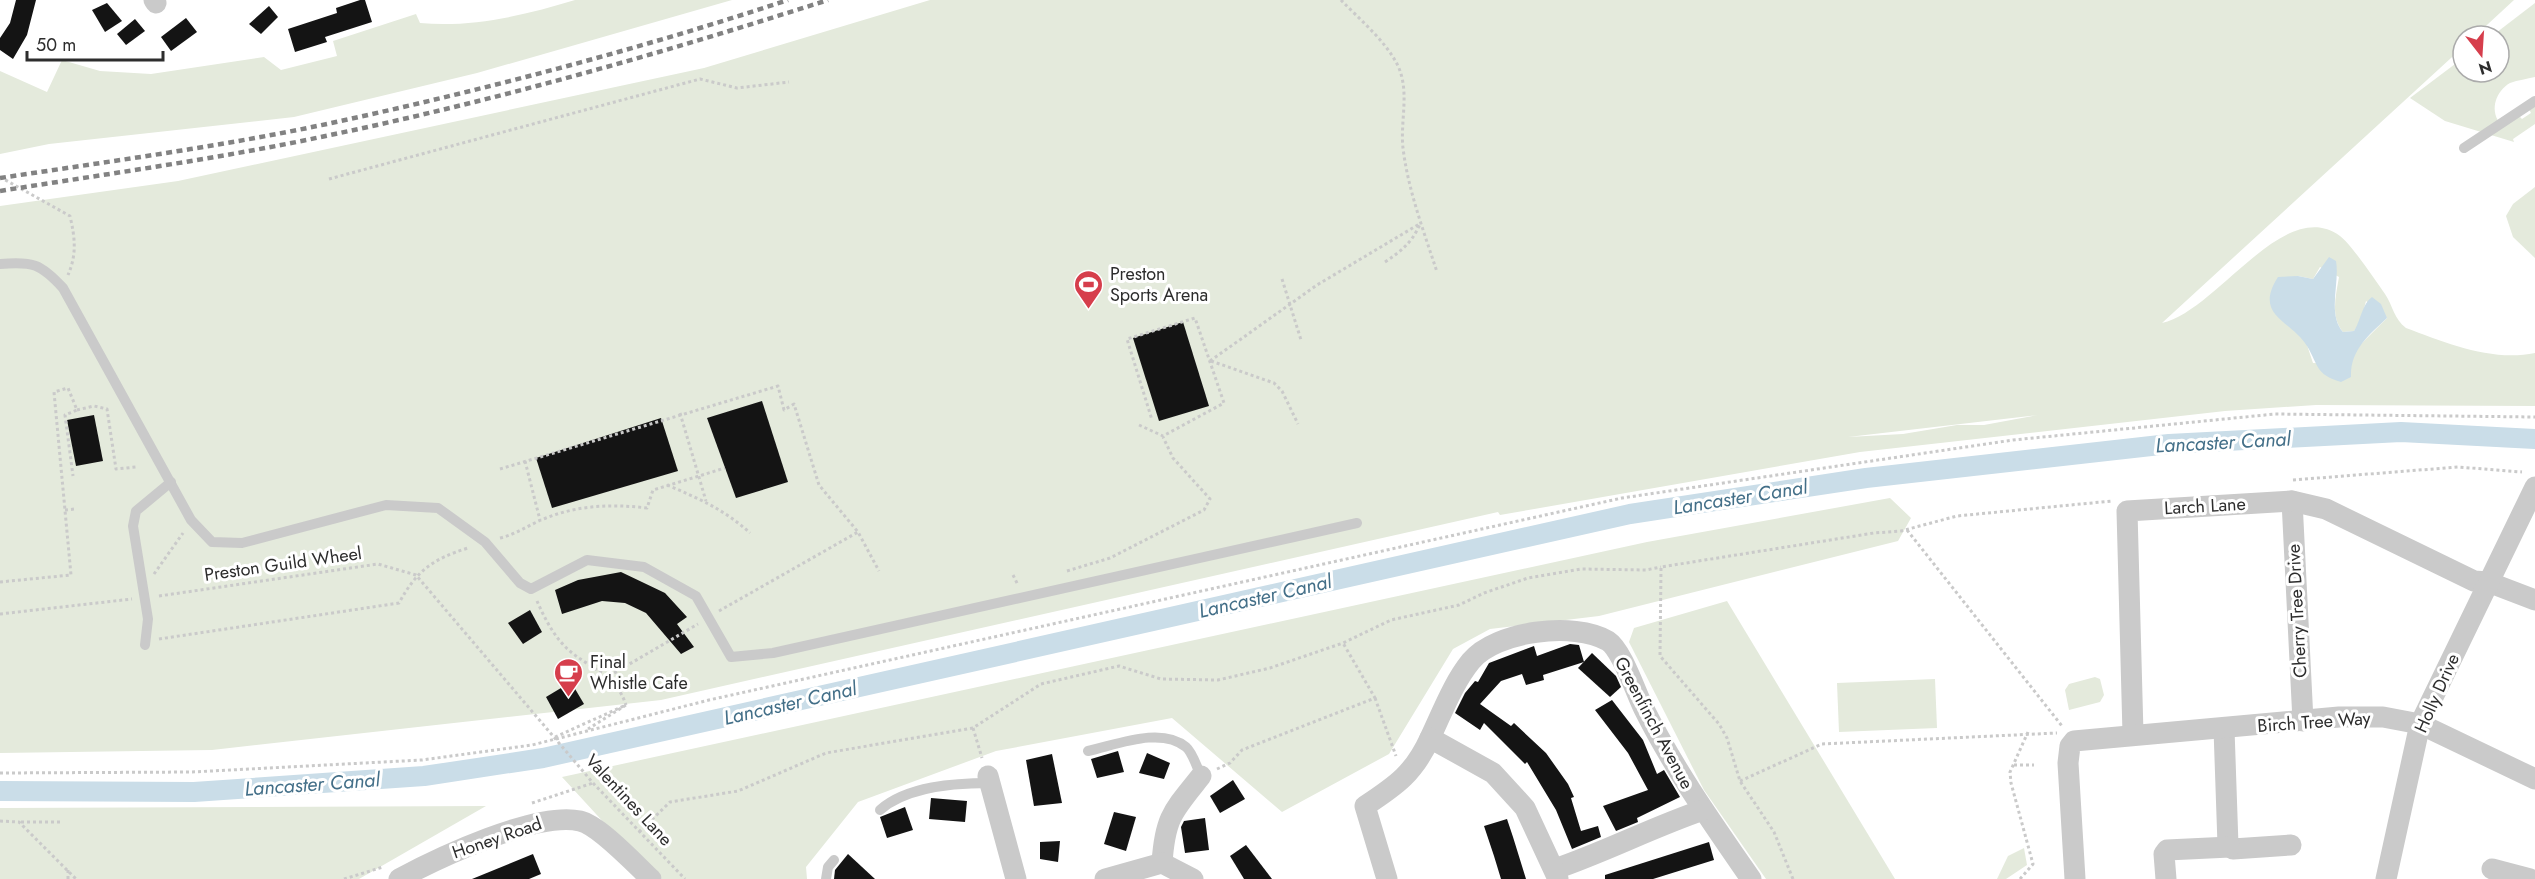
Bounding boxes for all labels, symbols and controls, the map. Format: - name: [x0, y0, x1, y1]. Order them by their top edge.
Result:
- scale bar: [27, 24, 164, 62]
- north arrow: [2451, 24, 2511, 84]
- text: 50 m: [36, 32, 76, 58]
- text: N: [2476, 55, 2495, 81]
- place label: Preston Sports Arena: [1110, 261, 1208, 308]
- sports icon: Preston Sports Arena: [1073, 268, 1105, 310]
- water label: Lancaster Canal: [2155, 424, 2293, 461]
- water label: Lancaster Canal: [1671, 472, 1811, 522]
- street label: Larch Lane: [2164, 491, 2246, 521]
- street label: Preston Guild Wheel: [203, 540, 363, 588]
- street label: Cherry Tree Drive: [2281, 543, 2313, 679]
- water label: Lancaster Canal: [1196, 567, 1336, 626]
- place label: Final Whistle Cafe: [590, 649, 688, 696]
- street label: Holly Drive: [2408, 649, 2466, 737]
- street label: Greenfinch Avenue: [1608, 652, 1700, 794]
- cafe icon: Final Whistle Cafe: [553, 656, 585, 698]
- water label: Lancaster Canal: [721, 674, 861, 733]
- street label: Birch Tree Way: [2257, 705, 2372, 739]
- street label: Valentines Lane: [579, 748, 679, 852]
- water label: Lancaster Canal: [243, 765, 382, 804]
- street label: Honey Road: [449, 811, 545, 865]

